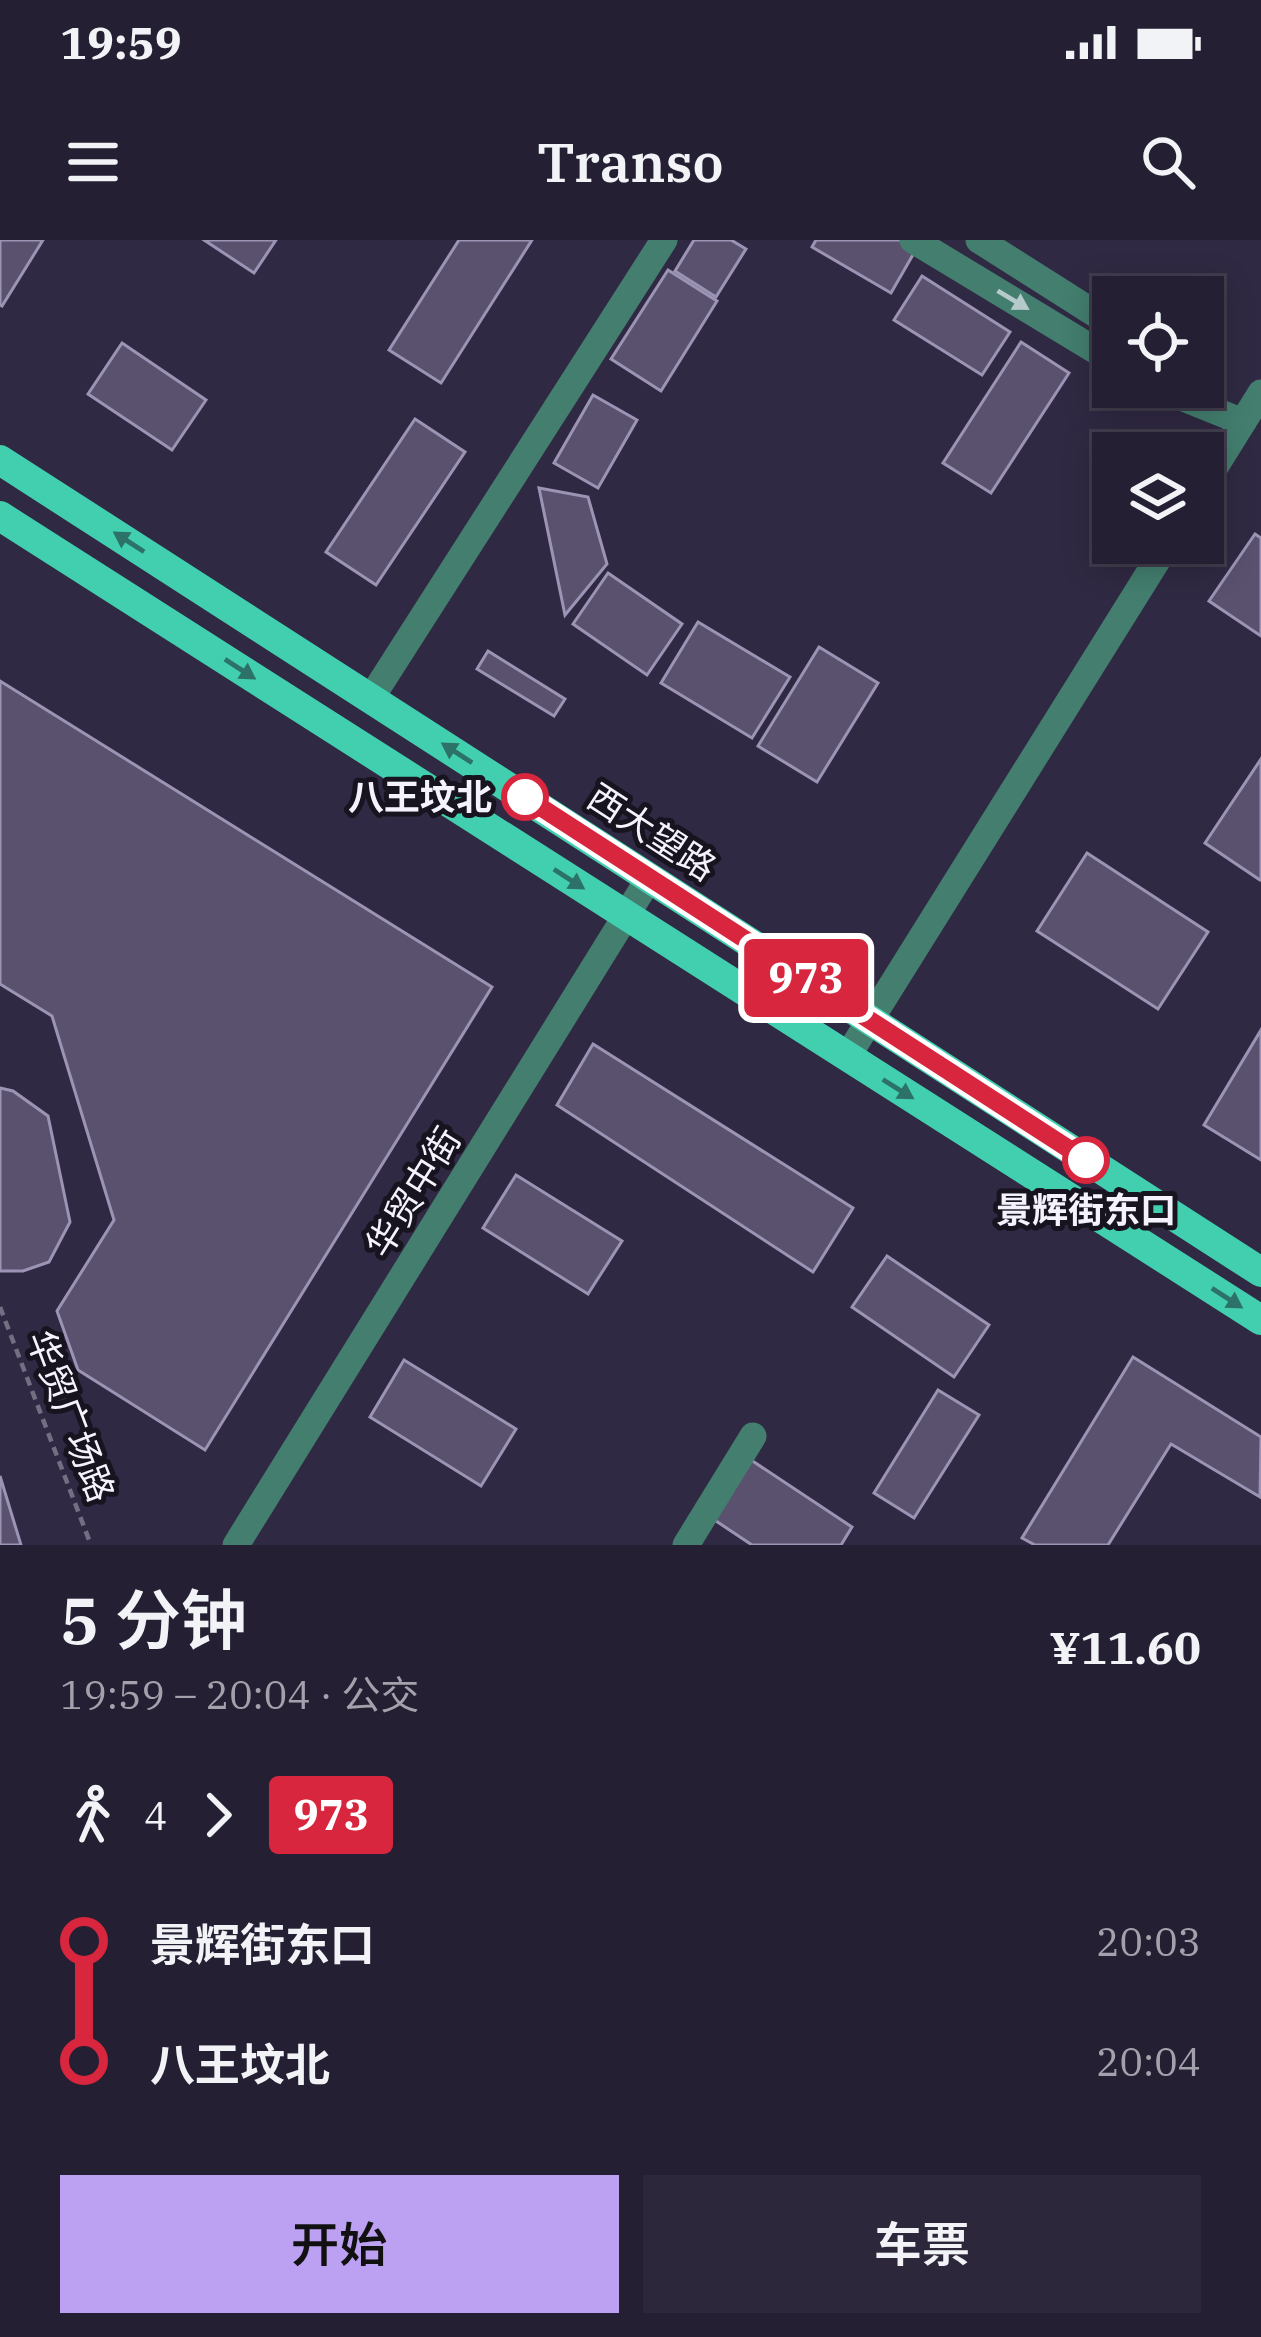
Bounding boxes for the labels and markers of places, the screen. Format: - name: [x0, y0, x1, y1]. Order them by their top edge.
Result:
- place label: 八王坟北: [348, 773, 492, 820]
- marker: 八王坟北: [503, 775, 547, 819]
- marker: 景辉街东口: [1064, 1138, 1108, 1182]
- place label: 景辉街东口: [996, 1186, 1176, 1233]

